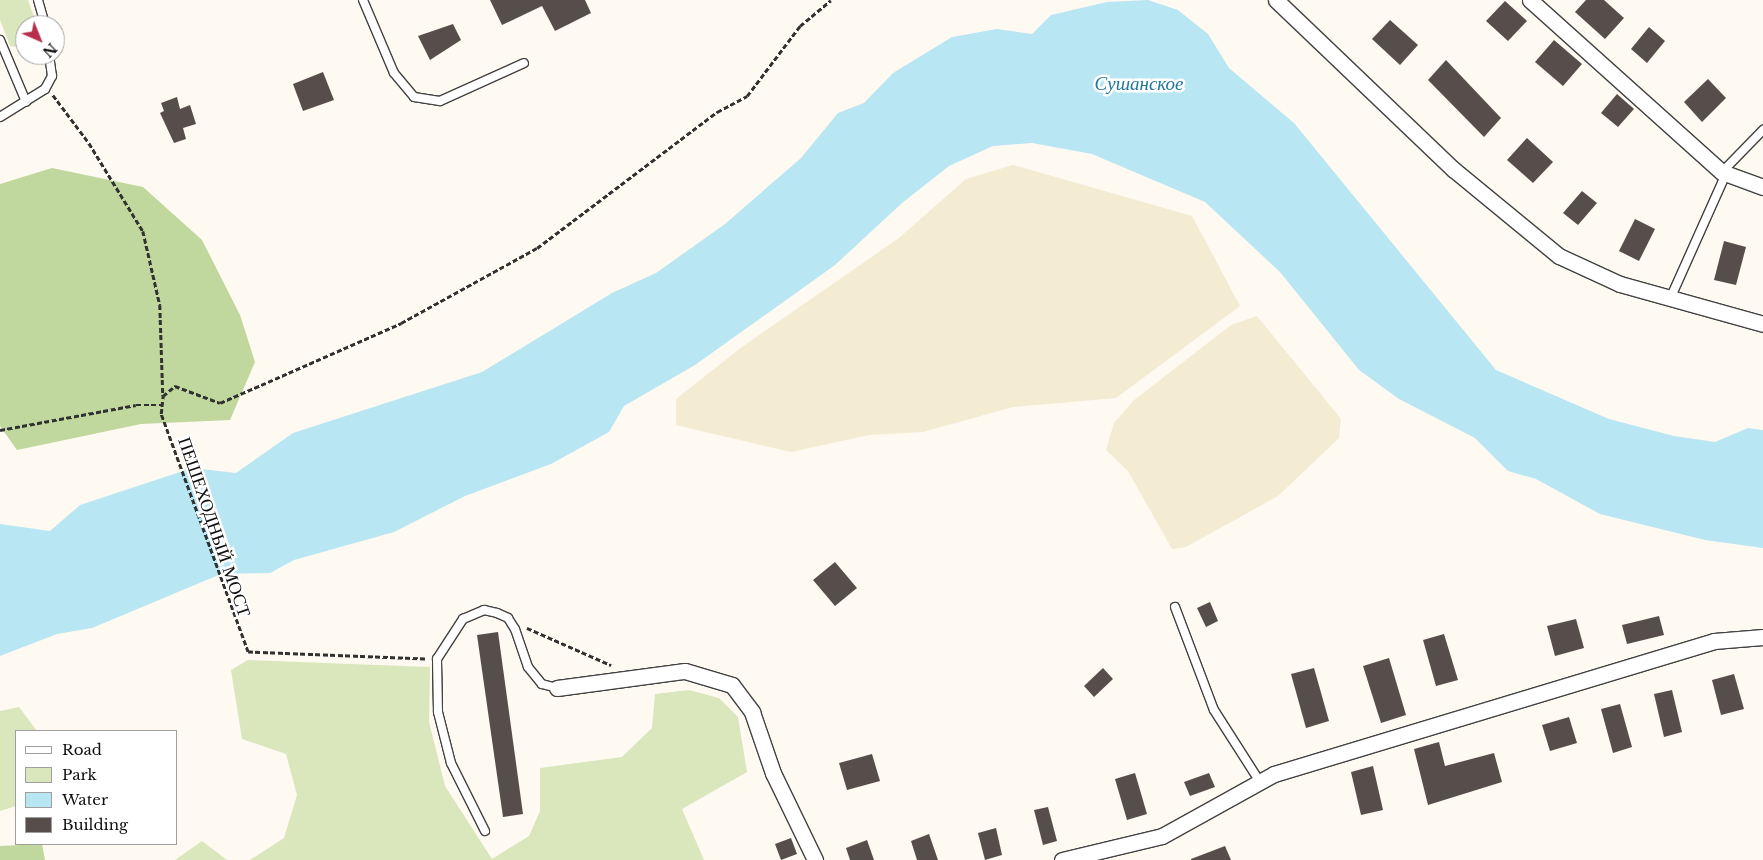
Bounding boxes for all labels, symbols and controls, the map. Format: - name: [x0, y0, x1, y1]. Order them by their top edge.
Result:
- north arrow: [15, 15, 65, 65]
- text: N: [39, 39, 61, 61]
- water label: Сушанское: [1095, 73, 1183, 95]
- street label: ПЕШЕХОДНЫЙ МОСТ: [173, 434, 255, 620]
- legend: [15, 730, 178, 845]
- text: Road: [62, 740, 102, 759]
- text: Park: [62, 765, 97, 784]
- text: Water: [62, 790, 108, 809]
- text: Building: [62, 815, 128, 834]

